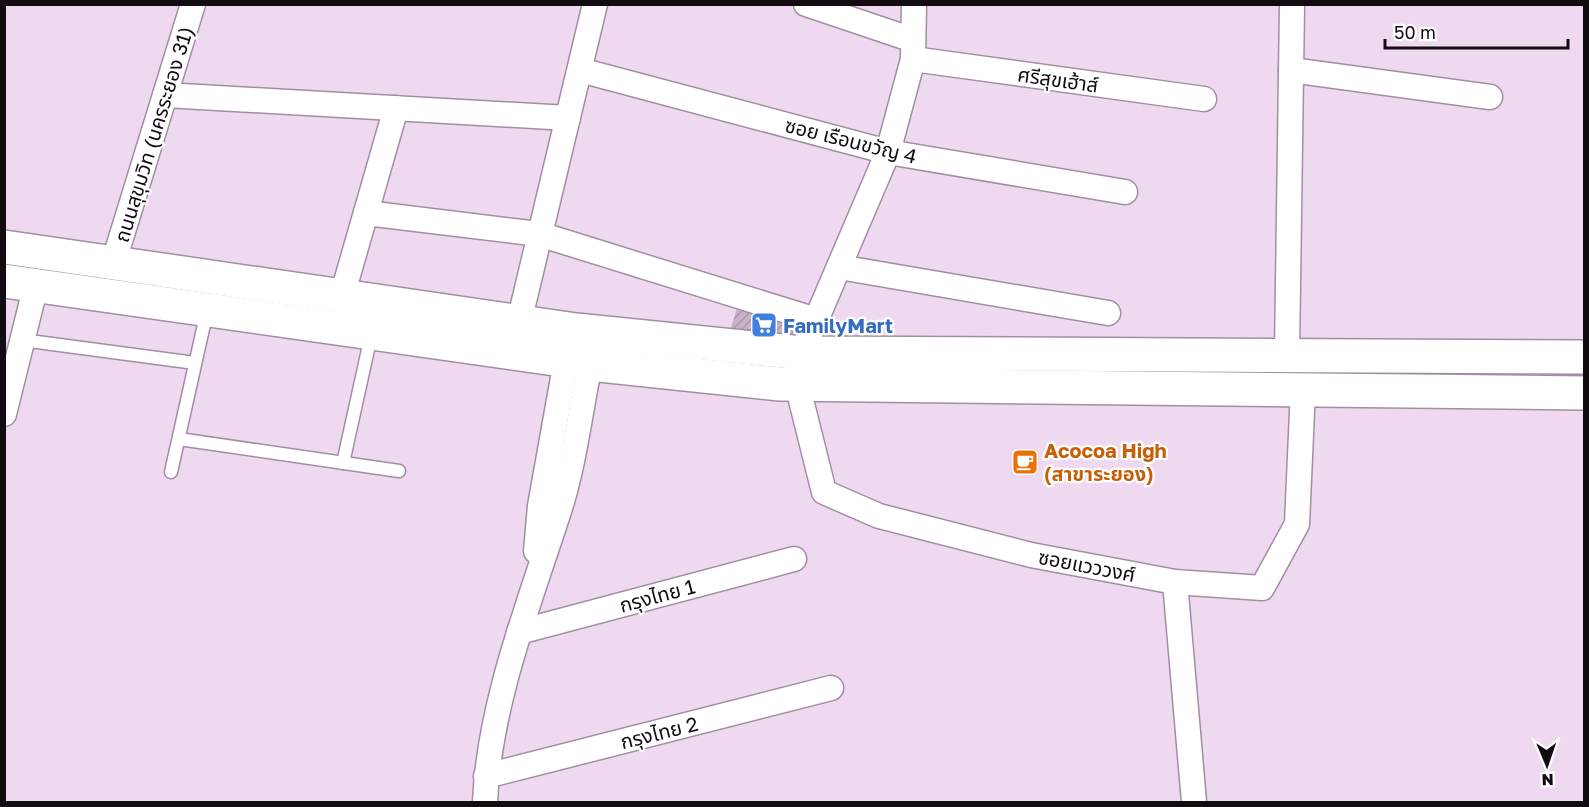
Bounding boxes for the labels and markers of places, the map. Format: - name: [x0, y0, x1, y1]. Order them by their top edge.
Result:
- supermarket icon: FamilyMart: [749, 310, 779, 340]
- place label: FamilyMart: [783, 313, 893, 337]
- place label: Acocoa High (สาขาระยอง): [1044, 438, 1167, 485]
- cafe icon: Acocoa High (สาขาระยอง): [1010, 447, 1040, 477]

